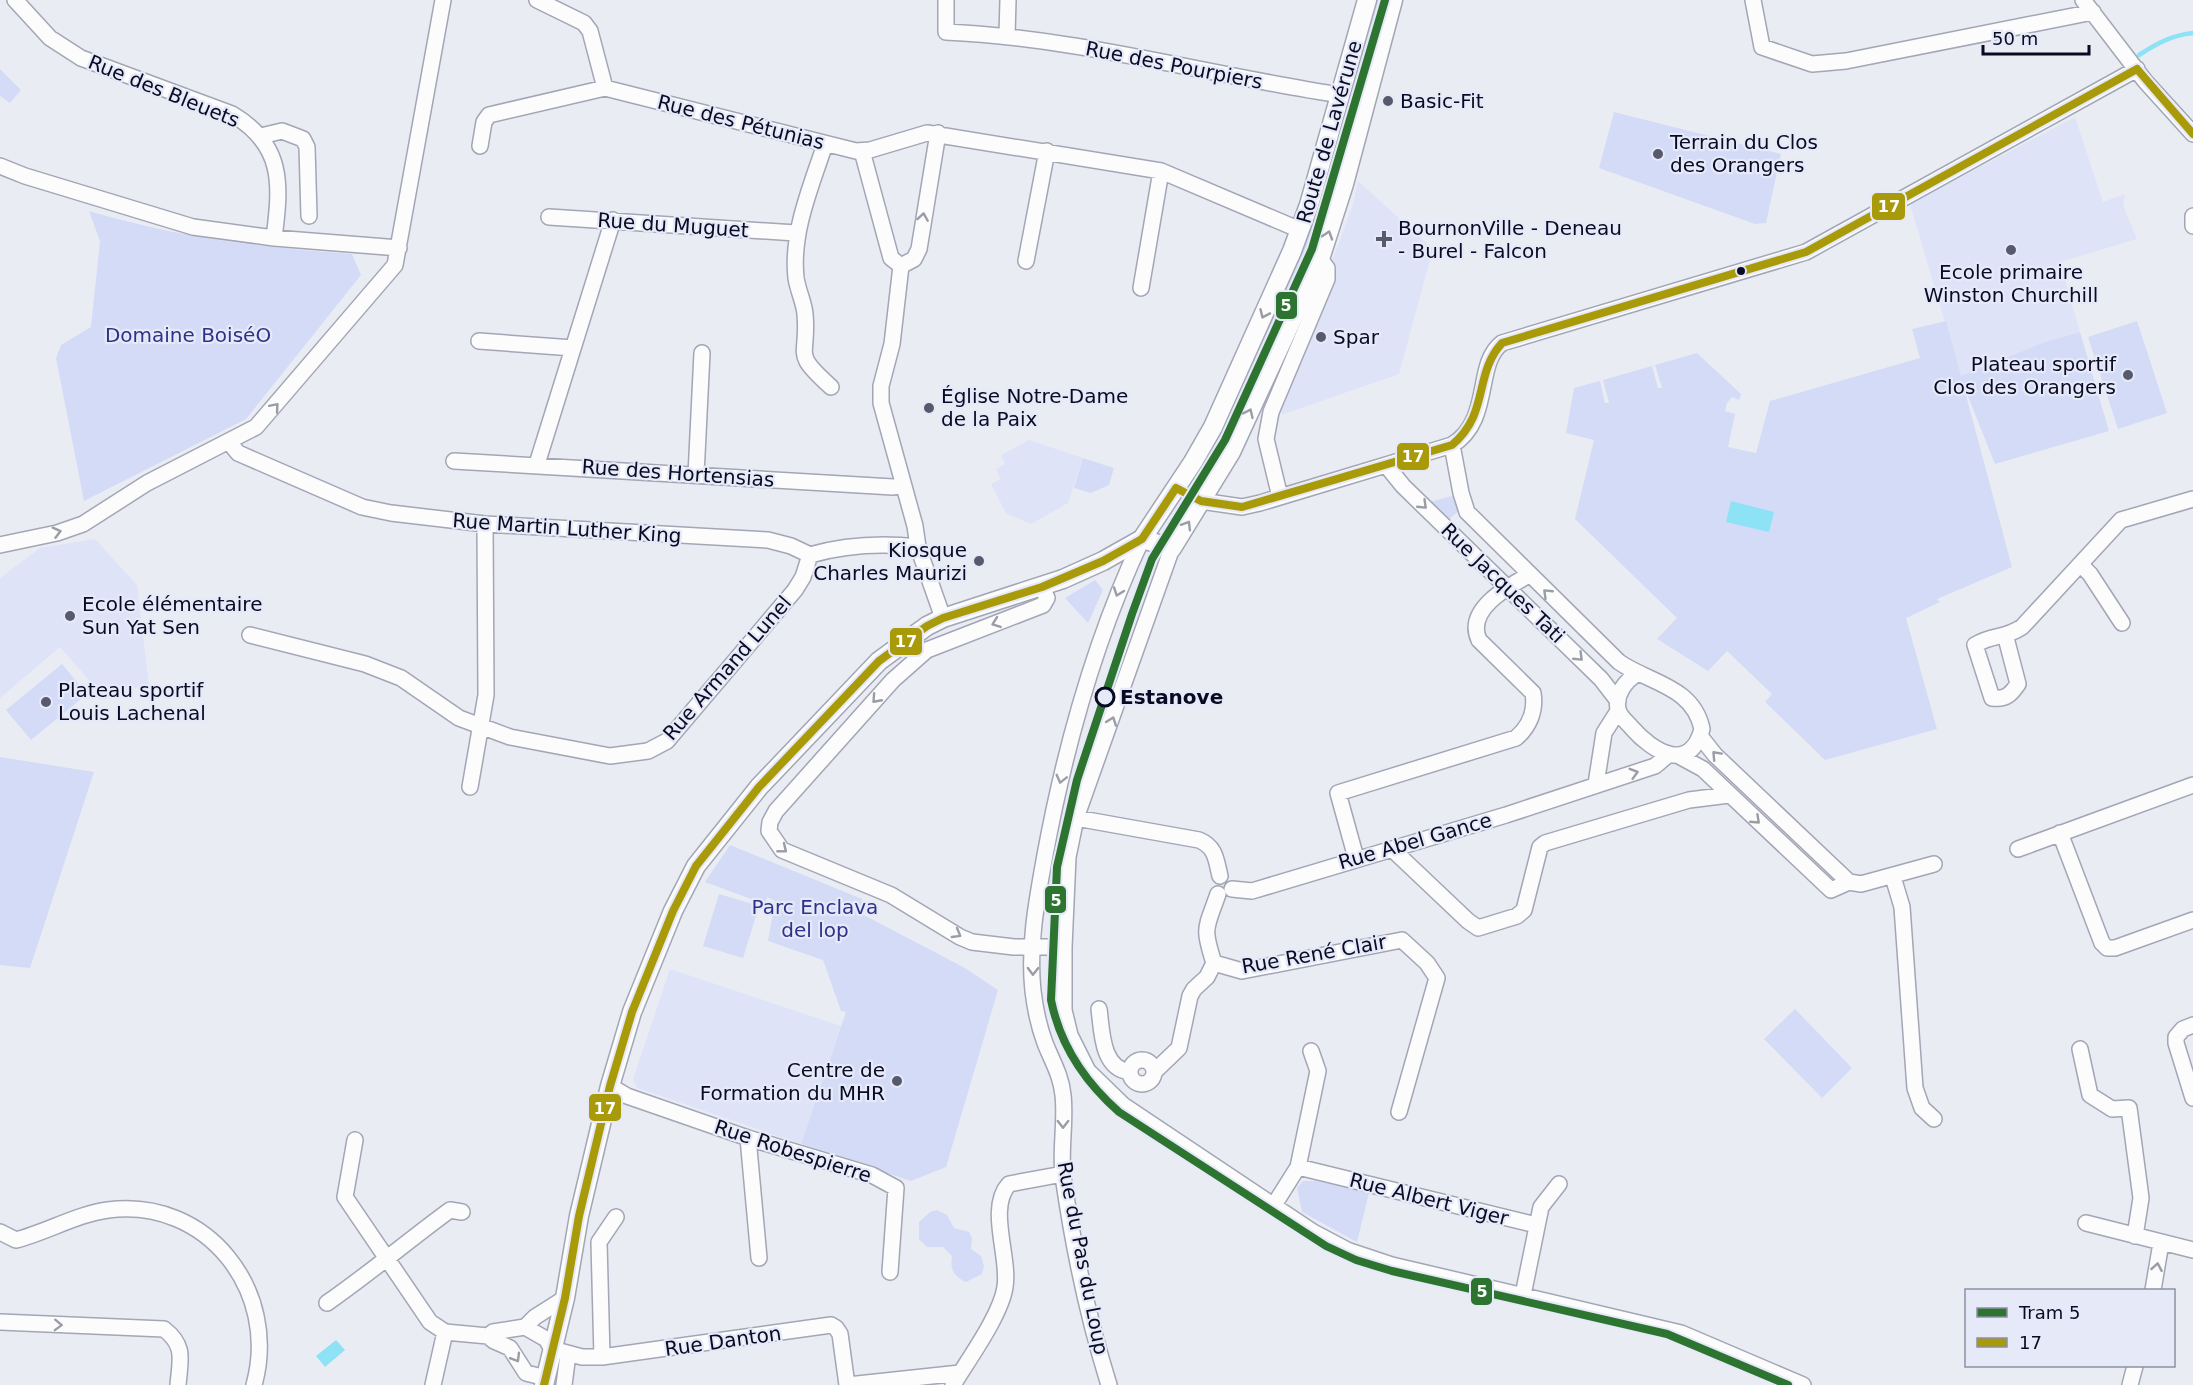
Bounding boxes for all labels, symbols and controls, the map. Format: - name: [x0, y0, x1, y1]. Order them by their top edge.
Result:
- scale bar: [1983, 18, 2090, 56]
- text: 50 m: [1992, 28, 2038, 49]
- street label: Rue des Pourpiers: [1083, 36, 1265, 94]
- street label: Route de Lavérune: [1291, 38, 1367, 226]
- street label: Rue des Bleuets: [85, 50, 243, 132]
- place label: Basic-Fit: [1400, 89, 1484, 113]
- street label: Rue des Pétunias: [655, 90, 827, 154]
- marker: Basic-Fit: [1381, 94, 1395, 108]
- place label: Terrain du Clos des Orangers: [1669, 130, 1818, 177]
- marker: Terrain du Clos des Orangers: [1651, 147, 1665, 161]
- line badge: 17: [1871, 192, 1906, 221]
- text: 17: [1878, 197, 1900, 216]
- street label: Rue du Muguet: [597, 208, 750, 242]
- one-way arrow: [917, 212, 929, 221]
- place label: BournonVille - Deneau - Burel - Falcon: [1398, 216, 1622, 263]
- one-way arrow: [1321, 230, 1334, 241]
- marker: BournonVille - Deneau - Burel - Falcon: [1375, 230, 1393, 248]
- marker: Ecole primaire Winston Churchill: [2004, 243, 2018, 257]
- place label: Ecole primaire Winston Churchill: [1924, 260, 2098, 307]
- unlabelled marker: [1735, 265, 1747, 277]
- line badge: 5: [1275, 291, 1298, 320]
- text: 5: [1280, 296, 1292, 315]
- one-way arrow: [1259, 308, 1271, 319]
- park label: Domaine BoiséO: [105, 323, 271, 347]
- place label: Spar: [1333, 325, 1380, 349]
- marker: Spar: [1314, 330, 1328, 344]
- place label: Plateau sportif Clos des Orangers: [1933, 352, 2117, 399]
- marker: Plateau sportif Clos des Orangers: [2121, 368, 2135, 382]
- place label: Église Notre-Dame de la Paix: [941, 384, 1128, 431]
- marker: Église Notre-Dame de la Paix: [922, 401, 936, 415]
- one-way arrow: [268, 403, 279, 414]
- one-way arrow: [1241, 409, 1253, 420]
- line badge: 17: [1396, 442, 1430, 471]
- text: 17: [1402, 447, 1424, 466]
- street label: Rue des Hortensias: [581, 454, 775, 492]
- one-way arrow: [1415, 497, 1426, 508]
- street label: Rue Martin Luther King: [452, 508, 682, 548]
- street label: Rue Jacques Tati: [1436, 518, 1570, 648]
- one-way arrow: [1179, 521, 1191, 531]
- one-way arrow: [51, 527, 62, 539]
- place label: Kiosque Charles Maurizi: [813, 538, 967, 585]
- marker: Kiosque Charles Maurizi: [972, 554, 986, 568]
- one-way arrow: [1113, 586, 1126, 597]
- one-way arrow: [1544, 589, 1555, 600]
- street label: Rue Armand Lunel: [658, 591, 796, 745]
- place label: Ecole élémentaire Sun Yat Sen: [82, 592, 262, 639]
- marker: Ecole élémentaire Sun Yat Sen: [63, 609, 77, 623]
- one-way arrow: [991, 615, 1002, 628]
- line badge: 17: [889, 627, 923, 656]
- text: 17: [895, 632, 917, 651]
- one-way arrow: [1571, 649, 1582, 660]
- place label: Plateau sportif Louis Lachenal: [58, 678, 206, 725]
- place label: Estanove: [1120, 685, 1223, 709]
- marker: Estanove: [1095, 687, 1115, 707]
- one-way arrow: [872, 692, 883, 703]
- marker: Plateau sportif Louis Lachenal: [39, 695, 53, 709]
- one-way arrow: [1105, 716, 1117, 727]
- one-way arrow: [1712, 751, 1723, 761]
- one-way arrow: [1629, 767, 1639, 780]
- one-way arrow: [1056, 773, 1069, 783]
- street label: Rue Abel Gance: [1335, 808, 1495, 874]
- one-way arrow: [1749, 813, 1759, 824]
- one-way arrow: [776, 841, 787, 852]
- line badge: 5: [1044, 885, 1067, 914]
- text: 5: [1050, 891, 1062, 910]
- park label: Parc Enclava del lop: [752, 895, 878, 942]
- one-way arrow: [951, 927, 961, 938]
- street label: Rue René Clair: [1240, 929, 1389, 979]
- one-way arrow: [1027, 966, 1039, 975]
- place label: Centre de Formation du MHR: [700, 1058, 885, 1105]
- marker: Centre de Formation du MHR: [890, 1074, 904, 1088]
- line badge: 17: [588, 1093, 622, 1122]
- text: 17: [594, 1099, 616, 1118]
- street label: Rue Robespierre: [712, 1114, 874, 1188]
- one-way arrow: [1057, 1119, 1069, 1128]
- street label: Rue du Pas du Loup: [1052, 1159, 1114, 1357]
- street label: Rue Albert Viger: [1347, 1168, 1512, 1231]
- one-way arrow: [2150, 1262, 2163, 1272]
- line badge: 5: [1470, 1277, 1493, 1306]
- text: 5: [1476, 1282, 1488, 1301]
- legend: [1965, 1289, 2175, 1367]
- text: Tram 5: [2018, 1302, 2081, 1323]
- one-way arrow: [54, 1318, 63, 1331]
- street label: Rue Danton: [663, 1321, 783, 1361]
- text: 17: [2019, 1332, 2042, 1353]
- one-way arrow: [509, 1352, 521, 1362]

